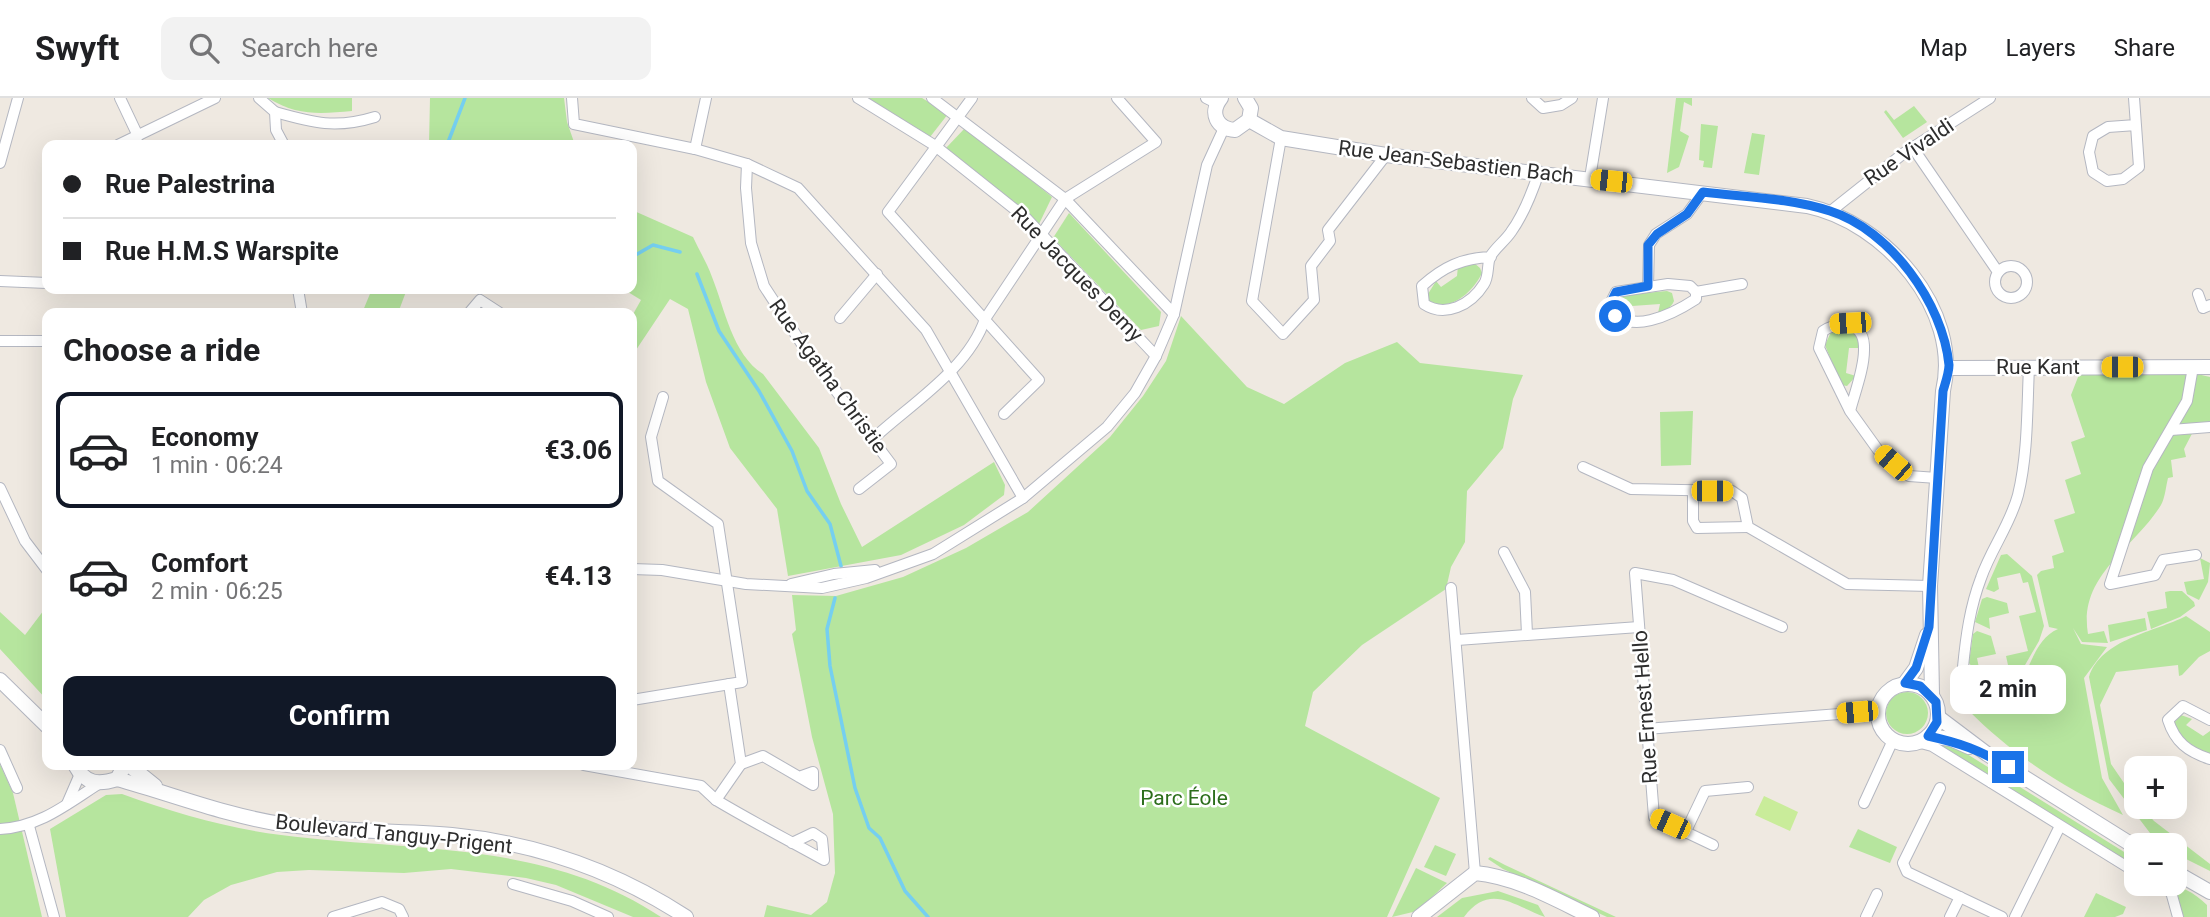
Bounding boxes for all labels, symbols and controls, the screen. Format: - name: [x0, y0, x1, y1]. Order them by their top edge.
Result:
- search box: [161, 17, 651, 80]
- text: Swyft: [35, 29, 119, 68]
- icon: search: [185, 29, 223, 67]
- text: Search here: [241, 33, 378, 63]
- text: Map: [1920, 34, 1968, 62]
- text: Layers: [2006, 34, 2076, 62]
- text: Share: [2114, 34, 2175, 62]
- street label: Rue Vivaldi: [1860, 113, 1958, 191]
- street label: Rue Jean-Sebastien Bach: [1337, 136, 1575, 188]
- car: [1590, 168, 1633, 194]
- text: Rue Palestrina: [105, 169, 275, 199]
- street label: Rue Jacques Demy: [1006, 201, 1148, 347]
- text: Rue H.M.S Warspite: [105, 236, 339, 266]
- street label: Rue Agatha Christie: [764, 294, 892, 458]
- route start: [1599, 300, 1631, 332]
- car: [1829, 311, 1872, 335]
- text: Choose a ride: [63, 331, 260, 369]
- street label: Rue Kant: [1996, 355, 2080, 379]
- car: [2102, 357, 2144, 378]
- icon: car: [67, 419, 130, 482]
- text: Economy: [151, 422, 258, 452]
- text: €3.06: [545, 435, 612, 465]
- car: [1871, 441, 1916, 485]
- text: 1 min · 06:24: [151, 452, 283, 479]
- car: [1692, 481, 1734, 502]
- icon: car: [67, 545, 130, 608]
- text: Comfort: [151, 548, 248, 578]
- text: €4.13: [545, 561, 612, 591]
- text: 2 min · 06:25: [151, 578, 283, 605]
- street label: Rue Ernest Hello: [1628, 629, 1662, 785]
- callout: 2 min: [1950, 666, 2066, 714]
- button: Confirm: [63, 676, 616, 756]
- text: 2 min: [1979, 676, 2037, 703]
- car: [1836, 700, 1879, 724]
- route end: [1992, 751, 2024, 783]
- map controls: [2124, 756, 2187, 896]
- button: +: [2124, 756, 2187, 819]
- park label: Parc Éole: [1140, 786, 1228, 810]
- car: [1647, 806, 1694, 842]
- street label: Boulevard Tanguy-Prigent: [274, 810, 514, 858]
- button: −: [2124, 833, 2187, 896]

